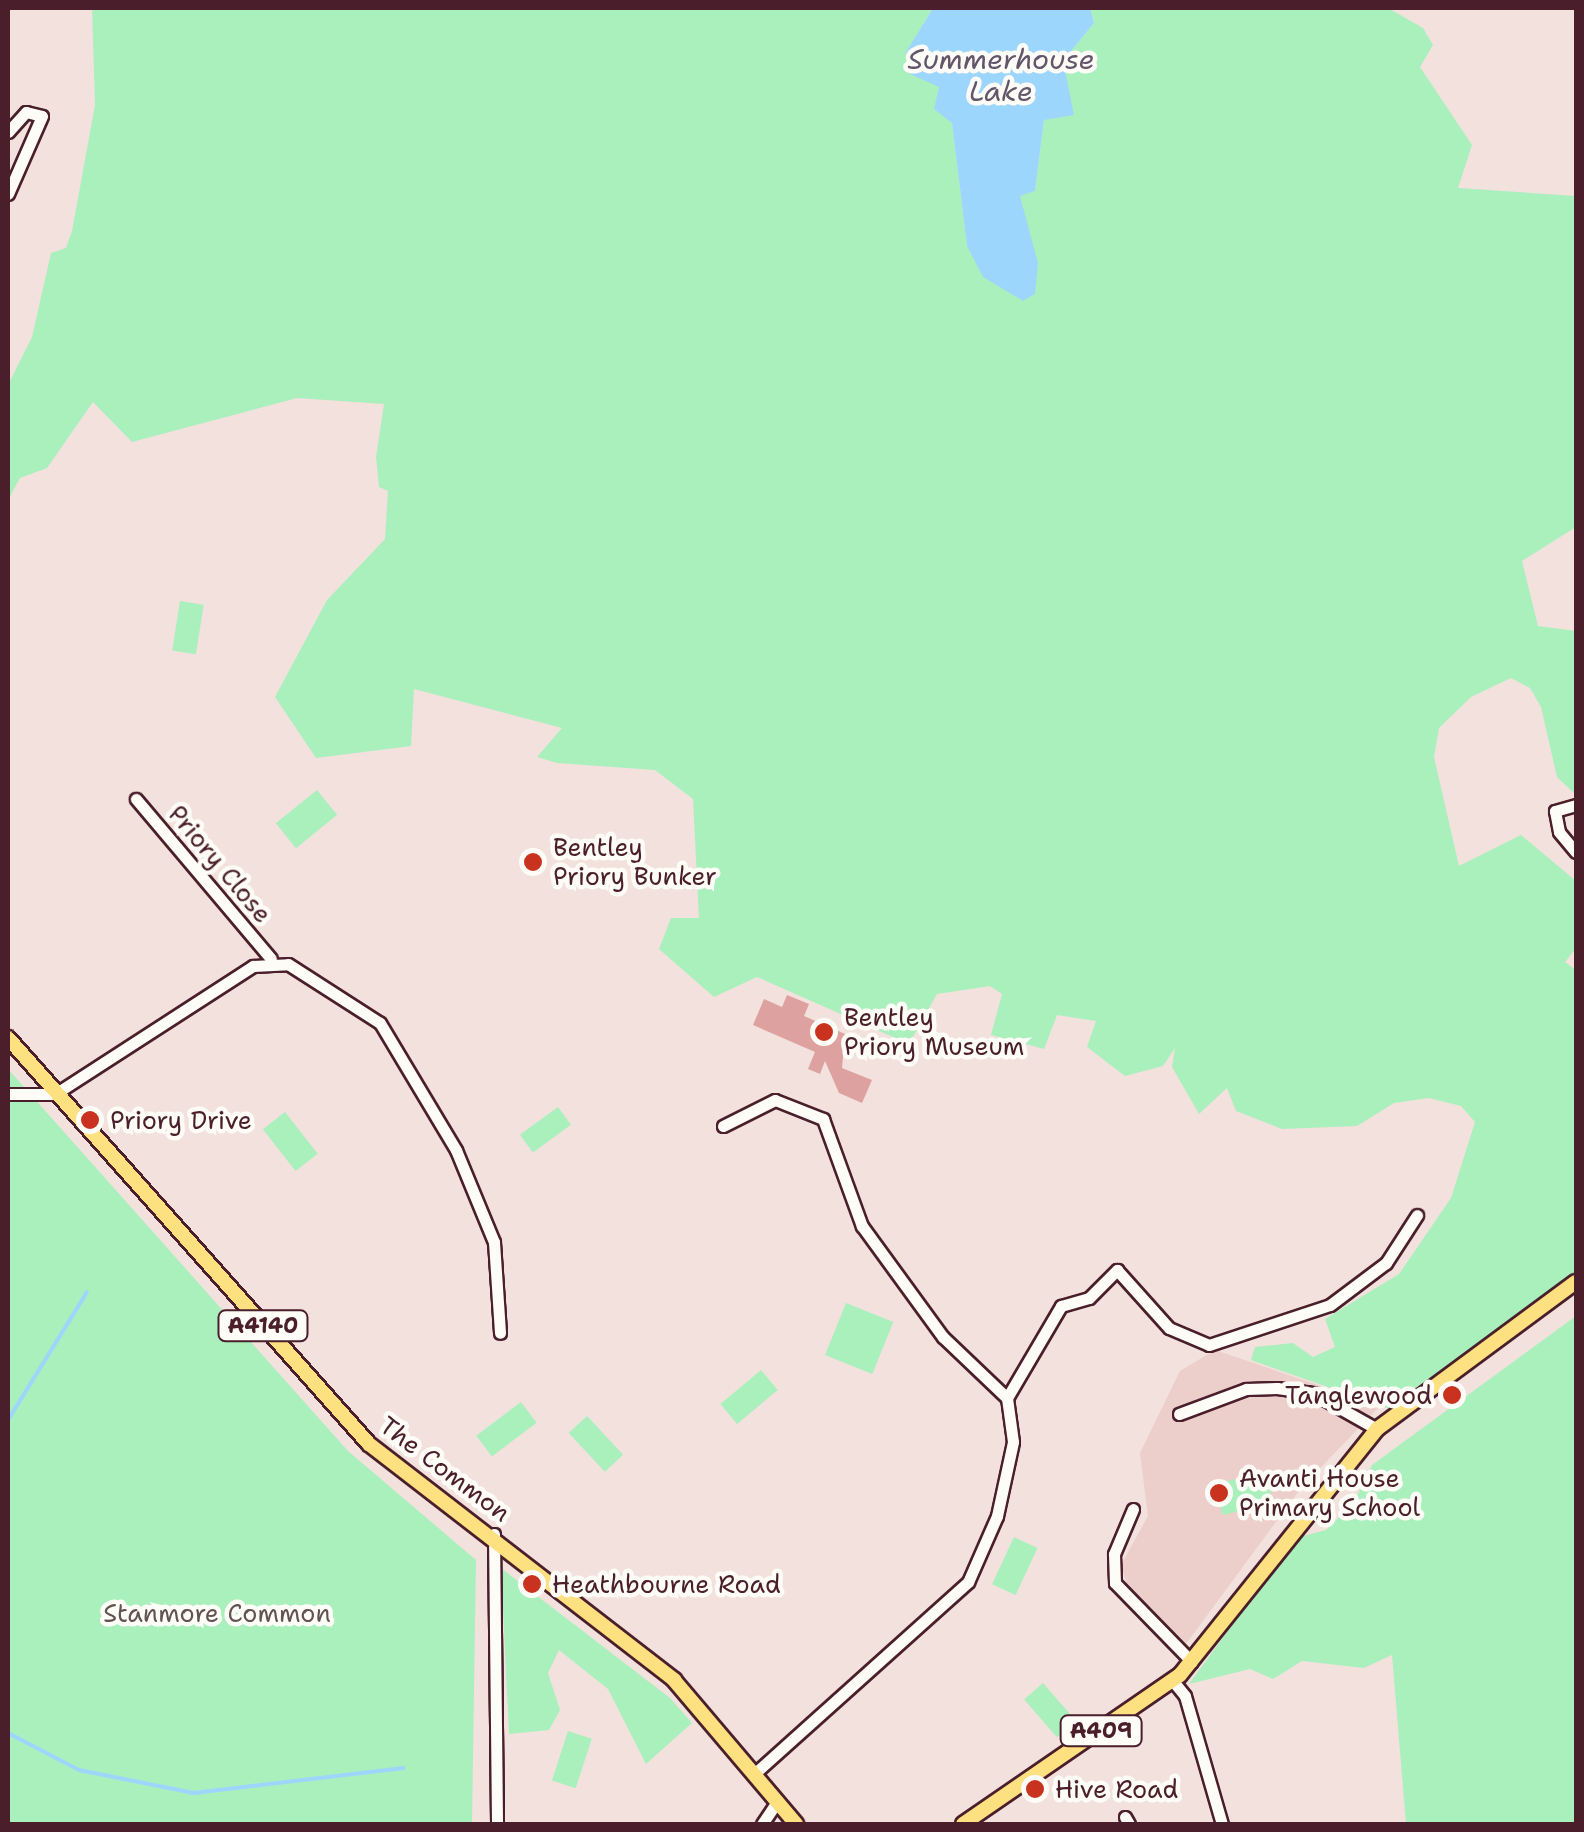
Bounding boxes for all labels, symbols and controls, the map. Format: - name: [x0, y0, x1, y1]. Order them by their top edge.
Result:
- water label: Summerhouse Lake: [908, 42, 1094, 108]
- street label: Priory Close: [162, 799, 278, 929]
- place label: Bentley Priory Bunker: [553, 833, 717, 892]
- marker: Bentley Priory Bunker: [522, 851, 544, 873]
- place label: Bentley Priory Museum: [844, 1003, 1024, 1062]
- marker: Bentley Priory Museum: [813, 1021, 835, 1043]
- place label: Priory Drive: [110, 1105, 252, 1135]
- marker: Priory Drive: [79, 1109, 101, 1131]
- road number: A4140: [216, 1309, 310, 1343]
- place label: Tanglewood: [1285, 1380, 1432, 1410]
- marker: Tanglewood: [1441, 1384, 1463, 1406]
- street label: The Common: [374, 1410, 516, 1528]
- place label: Avanti House Primary School: [1239, 1464, 1420, 1523]
- marker: Avanti House Primary School: [1208, 1482, 1230, 1504]
- place label: Heathbourne Road: [552, 1569, 781, 1599]
- marker: Heathbourne Road: [521, 1573, 543, 1595]
- park label: Stanmore Common: [103, 1598, 331, 1628]
- road number: A409: [1058, 1714, 1144, 1748]
- place label: Hive Road: [1055, 1774, 1178, 1804]
- marker: Hive Road: [1024, 1778, 1046, 1800]

